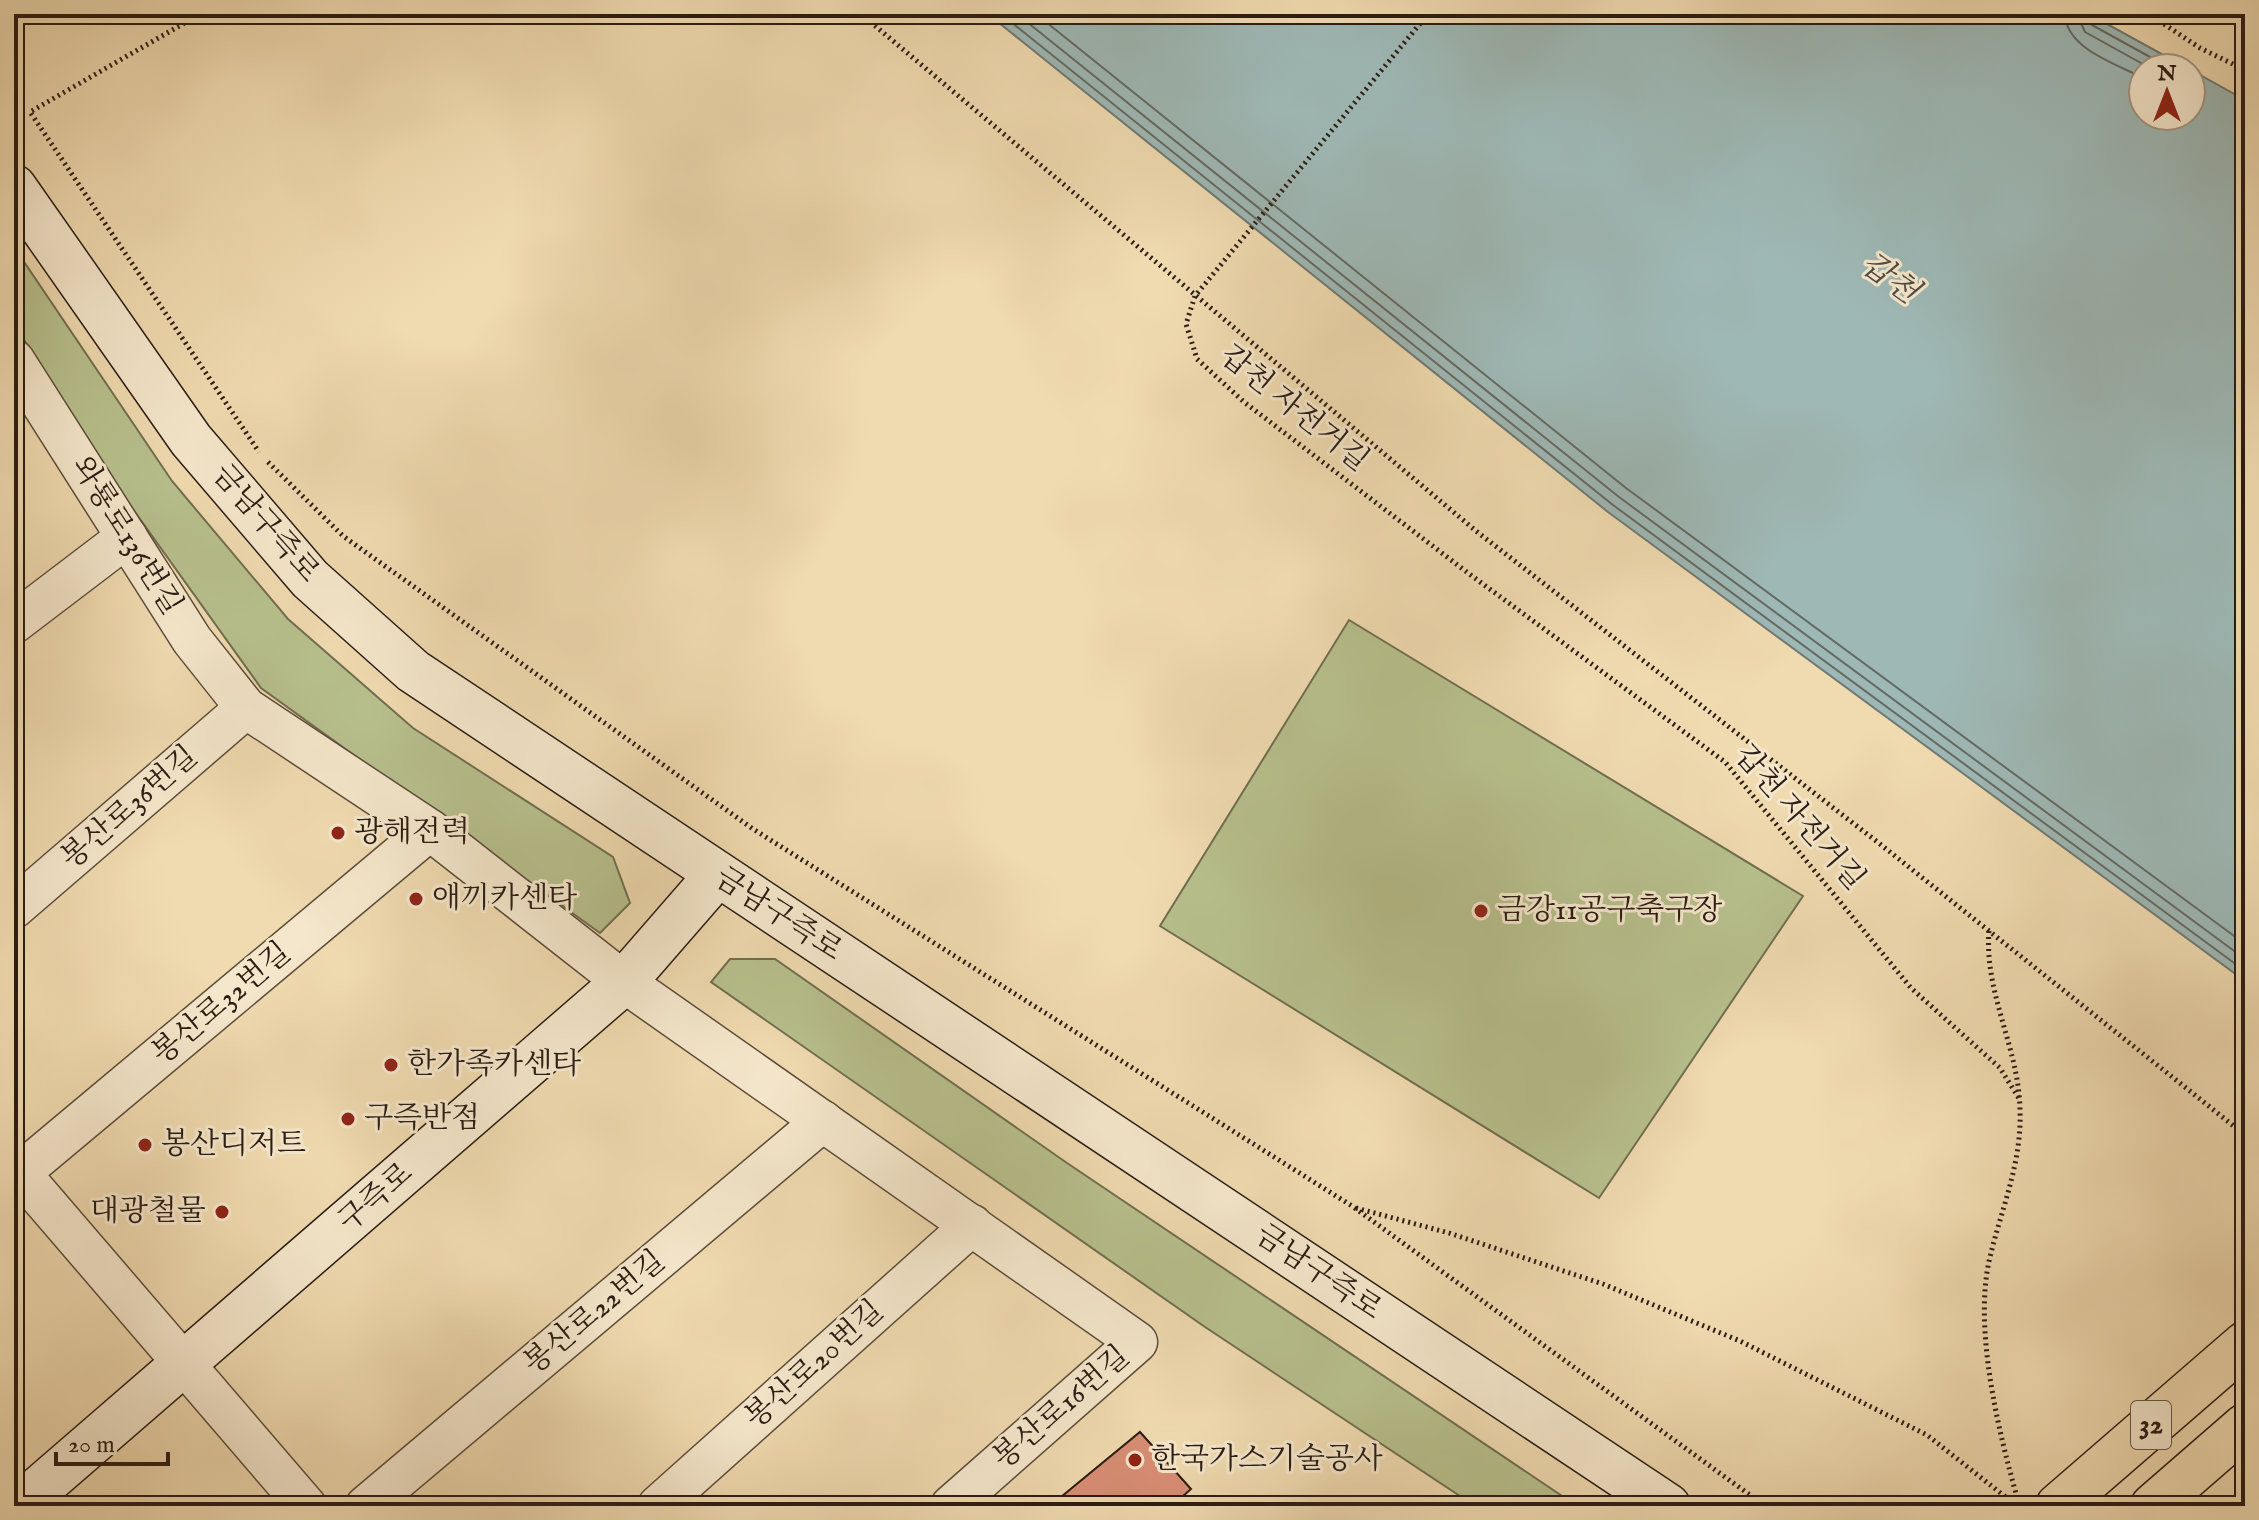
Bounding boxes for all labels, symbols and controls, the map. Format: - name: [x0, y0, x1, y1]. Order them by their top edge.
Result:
- north arrow: [2127, 52, 2207, 132]
- text: N: [2156, 60, 2177, 88]
- water label: 갑천: [1852, 244, 1928, 315]
- street label: 갑천 자전거길: [1212, 337, 1376, 481]
- street label: 와룡로136번길: [62, 450, 190, 622]
- street label: 금남구즉로: [203, 457, 327, 591]
- street label: 갑천 자전거길: [1725, 737, 1873, 899]
- street label: 봉산로36번길: [54, 738, 206, 878]
- place label: 광해전력: [354, 814, 470, 852]
- marker: 광해전력: [329, 824, 347, 842]
- street label: 금남구즉로: [707, 860, 849, 970]
- place label: 애끼카센타: [432, 880, 577, 918]
- marker: 애끼카센타: [407, 890, 425, 908]
- place label: 금강11공구축구장: [1497, 892, 1722, 930]
- marker: 금강11공구축구장: [1472, 902, 1490, 920]
- street label: 봉산로32번길: [145, 935, 299, 1073]
- place label: 한가족카센타: [407, 1046, 581, 1084]
- marker: 한가족카센타: [382, 1056, 400, 1074]
- place label: 구즉반점: [364, 1100, 480, 1138]
- marker: 구즉반점: [339, 1110, 357, 1128]
- place label: 봉산디저트: [161, 1126, 306, 1164]
- marker: 봉산디저트: [136, 1136, 154, 1154]
- street label: 구즉로: [331, 1155, 421, 1241]
- place label: 대광철물: [90, 1193, 206, 1231]
- marker: 대광철물: [213, 1203, 231, 1221]
- street label: 금남구즉로: [1247, 1217, 1389, 1329]
- street label: 봉산로22번길: [517, 1243, 673, 1383]
- street label: 봉산로20번길: [738, 1293, 892, 1437]
- street label: 봉산로16번길: [986, 1338, 1138, 1478]
- road number: 32: [2131, 1401, 2171, 1449]
- scale bar: [56, 1416, 168, 1466]
- text: 20 m: [68, 1430, 115, 1461]
- place label: 한국가스기술공사: [1151, 1441, 1383, 1479]
- marker: 한국가스기술공사: [1126, 1451, 1144, 1469]

